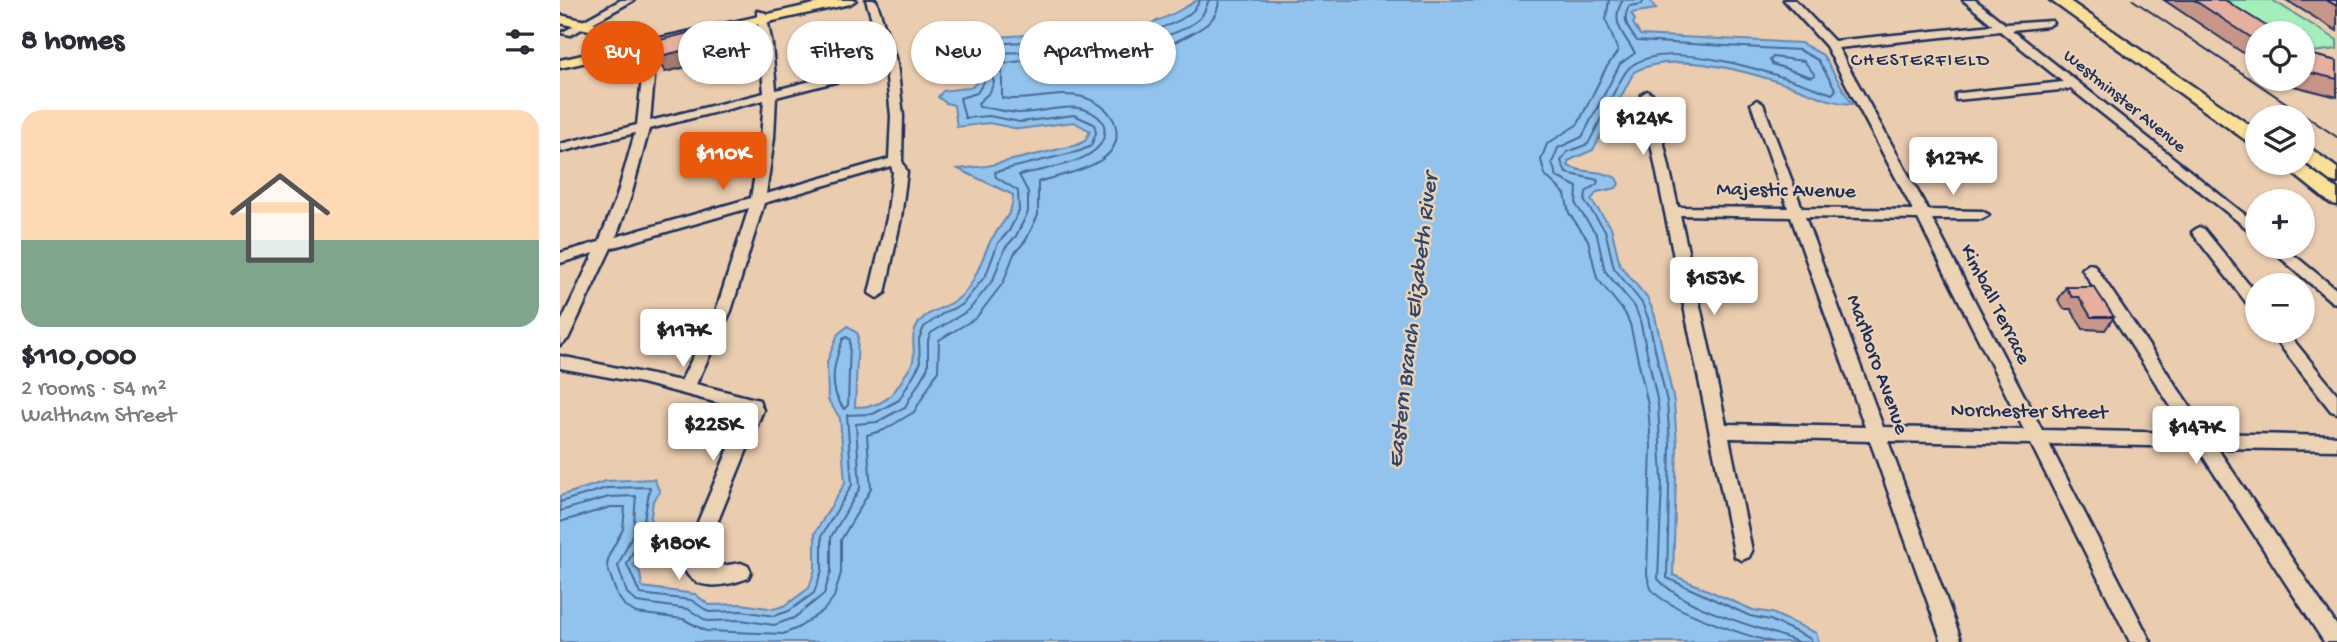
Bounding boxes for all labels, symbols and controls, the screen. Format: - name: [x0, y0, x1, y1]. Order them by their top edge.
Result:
- chip: Buy: [581, 21, 664, 84]
- chip: Rent: [678, 21, 773, 84]
- chip: Filters: [787, 21, 897, 84]
- chip: New: [911, 21, 1005, 84]
- chip: Apartment: [1019, 21, 1176, 84]
- map controls: [2245, 21, 2315, 343]
- button: locate: [2245, 21, 2315, 91]
- icon: filters: [501, 23, 539, 61]
- text: 8 homes: [21, 25, 124, 60]
- street label: Westminster Avenue: [2058, 46, 2190, 158]
- district label: CHESTERFIELD: [1851, 50, 1991, 73]
- pin: $124K: [1594, 97, 1692, 157]
- button: layers: [2245, 105, 2315, 175]
- text: $124K: [1616, 106, 1670, 133]
- pin: $110K: [674, 132, 772, 192]
- pin: $127K: [1904, 138, 2002, 197]
- text: $110K: [696, 141, 750, 168]
- text: $127K: [1925, 146, 1981, 173]
- icon: home: [217, 155, 343, 281]
- water label: Eastern Branch Elizabeth River: [1383, 168, 1446, 470]
- street label: Majestic Avenue: [1716, 178, 1857, 206]
- button: +: [2245, 189, 2315, 259]
- street label: Kimball Terrace: [1953, 241, 2035, 370]
- pin: $153K: [1665, 258, 1763, 317]
- text: $153K: [1686, 266, 1742, 293]
- button: −: [2245, 273, 2315, 343]
- street label: Marlboro Avenue: [1839, 292, 1913, 439]
- pin: $117K: [634, 310, 732, 369]
- text: $117K: [656, 318, 710, 345]
- text: $110,000: [21, 341, 136, 376]
- text: 2 rooms · 54 m²: [21, 376, 167, 403]
- street label: Norchester Street: [1950, 399, 2110, 427]
- text: Waltham Street: [21, 403, 176, 430]
- pin: $225K: [664, 404, 762, 463]
- pin: $147K: [2147, 406, 2245, 466]
- text: $225K: [684, 412, 742, 439]
- text: $147K: [2168, 415, 2224, 442]
- pin: $180K: [630, 522, 728, 582]
- text: $180K: [650, 531, 708, 558]

